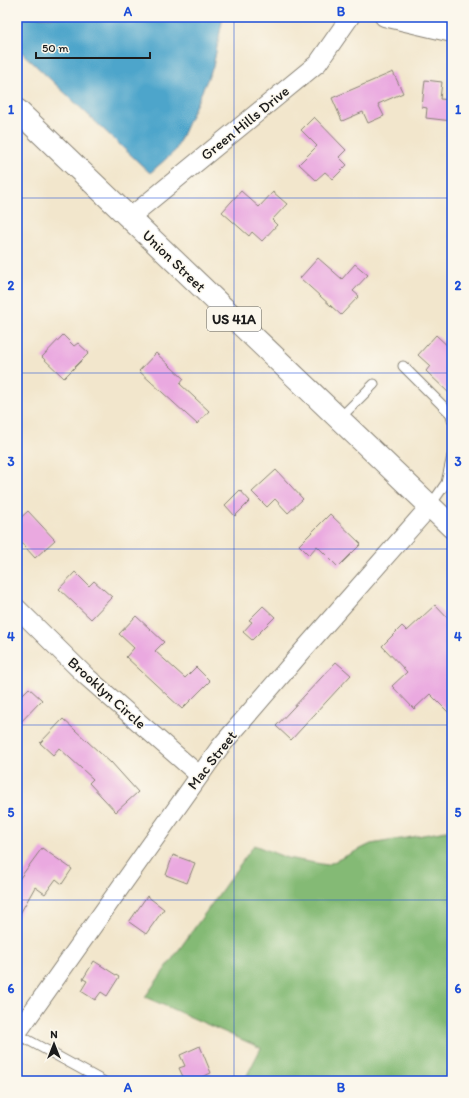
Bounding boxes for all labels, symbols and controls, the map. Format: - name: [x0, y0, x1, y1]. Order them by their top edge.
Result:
- text: A: [123, 4, 133, 19]
- text: B: [337, 4, 346, 19]
- scale bar: [36, 34, 150, 60]
- text: 50 m: [42, 41, 68, 55]
- street label: Green Hills Drive: [197, 82, 293, 164]
- text: 1: [8, 102, 14, 117]
- text: 1: [455, 102, 461, 117]
- street label: Union Street: [139, 226, 210, 296]
- text: 2: [8, 278, 15, 293]
- text: 2: [455, 278, 462, 293]
- road number: US 41A: [207, 307, 261, 331]
- text: 3: [7, 454, 15, 469]
- text: 3: [454, 454, 462, 469]
- text: 4: [7, 629, 15, 644]
- text: 4: [454, 629, 462, 644]
- street label: Brooklyn Circle: [64, 653, 150, 733]
- street label: Mac Street: [183, 727, 241, 793]
- text: 5: [8, 805, 15, 820]
- text: 5: [455, 805, 462, 820]
- text: 6: [8, 981, 15, 996]
- text: 6: [455, 981, 462, 996]
- north arrow: [34, 1024, 74, 1064]
- text: N: [50, 1028, 58, 1041]
- text: A: [123, 1080, 133, 1095]
- text: B: [337, 1080, 346, 1095]

